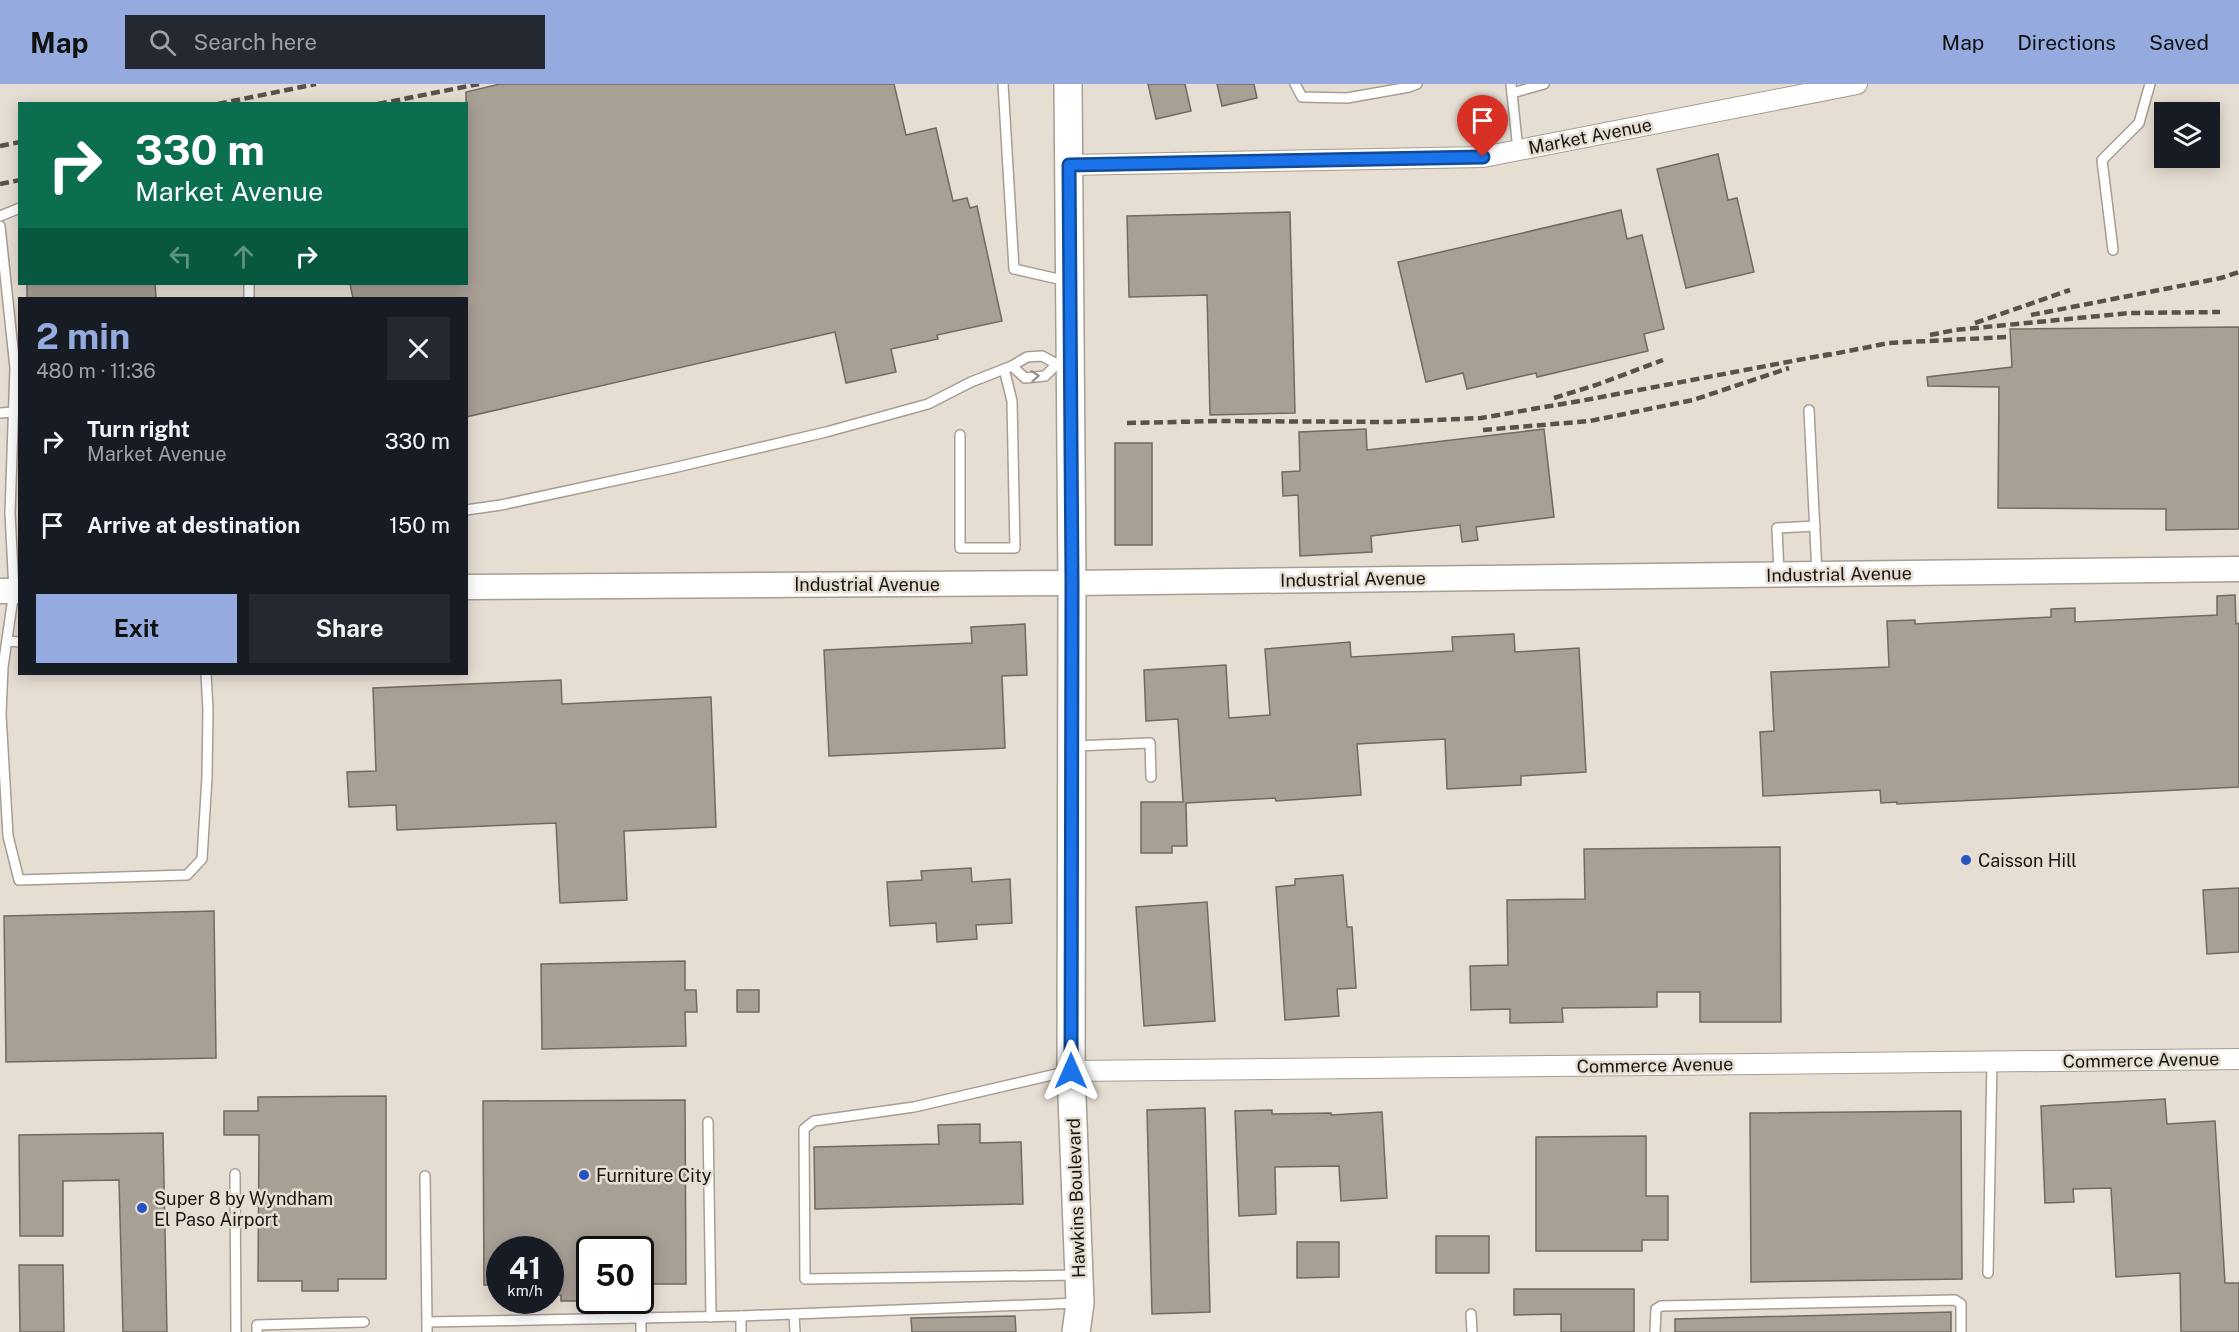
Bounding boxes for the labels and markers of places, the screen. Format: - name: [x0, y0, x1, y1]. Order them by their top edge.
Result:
- pin: [1457, 95, 1508, 157]
- place label: Caisson Hill: [1978, 850, 2077, 871]
- marker: Caisson Hill: [1959, 853, 1973, 867]
- place label: Furniture City: [596, 1165, 712, 1186]
- marker: Furniture City: [577, 1168, 591, 1182]
- place label: Super 8 by Wyndham El Paso Airport: [154, 1188, 333, 1230]
- marker: Super 8 by Wyndham El Paso Airport: [135, 1201, 149, 1215]

